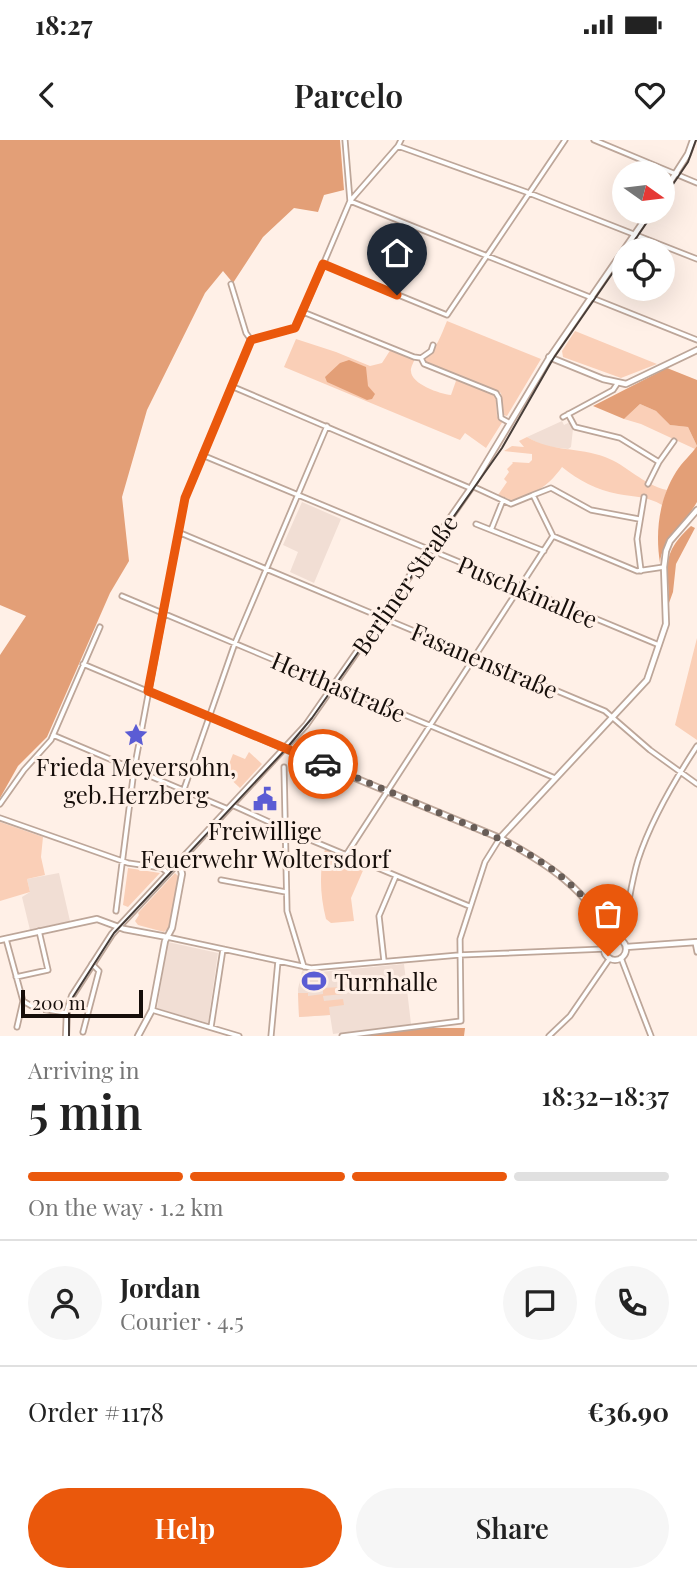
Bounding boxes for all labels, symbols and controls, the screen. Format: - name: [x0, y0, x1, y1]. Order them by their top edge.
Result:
- text: 18:27: [35, 7, 93, 42]
- text: Parcelo: [294, 73, 403, 116]
- icon: back: [28, 76, 66, 114]
- icon: heart: [631, 76, 669, 114]
- north arrow: [612, 161, 676, 224]
- map controls: [612, 161, 675, 301]
- pin: [367, 223, 427, 295]
- icon: home: [378, 234, 416, 272]
- button: locate: [612, 238, 675, 301]
- street label: Berliner Straße: [344, 508, 464, 660]
- street label: Puschkinallee: [453, 547, 603, 635]
- street label: Fasanenstraße: [407, 615, 563, 705]
- street label: Herthastraße: [267, 643, 411, 729]
- place icon: Frieda Meyersohn, geb.Herzberg: [122, 721, 150, 749]
- courier: [288, 729, 358, 799]
- icon: car: [304, 745, 342, 783]
- place label: Frieda Meyersohn, geb.Herzberg: [36, 750, 236, 810]
- public building icon: Freiwillige Feuerwehr Woltersdorf: [251, 785, 279, 813]
- place label: Freiwillige Feuerwehr Woltersdorf: [140, 814, 392, 874]
- pin: [578, 884, 638, 956]
- icon: bag: [589, 895, 627, 933]
- place label: Turnhalle: [334, 965, 438, 997]
- sports icon: Turnhalle: [300, 967, 328, 995]
- scale bar: [21, 987, 144, 1019]
- text: 200 m: [32, 989, 86, 1015]
- text: Arriving in: [28, 1054, 140, 1085]
- text: 18:32–18:37: [542, 1078, 669, 1113]
- text: 5 min: [28, 1080, 142, 1142]
- text: On the way · 1.2 km: [28, 1191, 223, 1222]
- button: person: [28, 1266, 102, 1340]
- button: chat: [503, 1266, 577, 1340]
- button: phone: [595, 1266, 669, 1340]
- text: Jordan: [120, 1270, 200, 1305]
- text: Courier · 4.5: [120, 1305, 244, 1336]
- text: Order #1178: [28, 1394, 164, 1429]
- text: €36.90: [588, 1394, 669, 1429]
- button: Help: [28, 1488, 342, 1568]
- button: Share: [356, 1488, 669, 1568]

